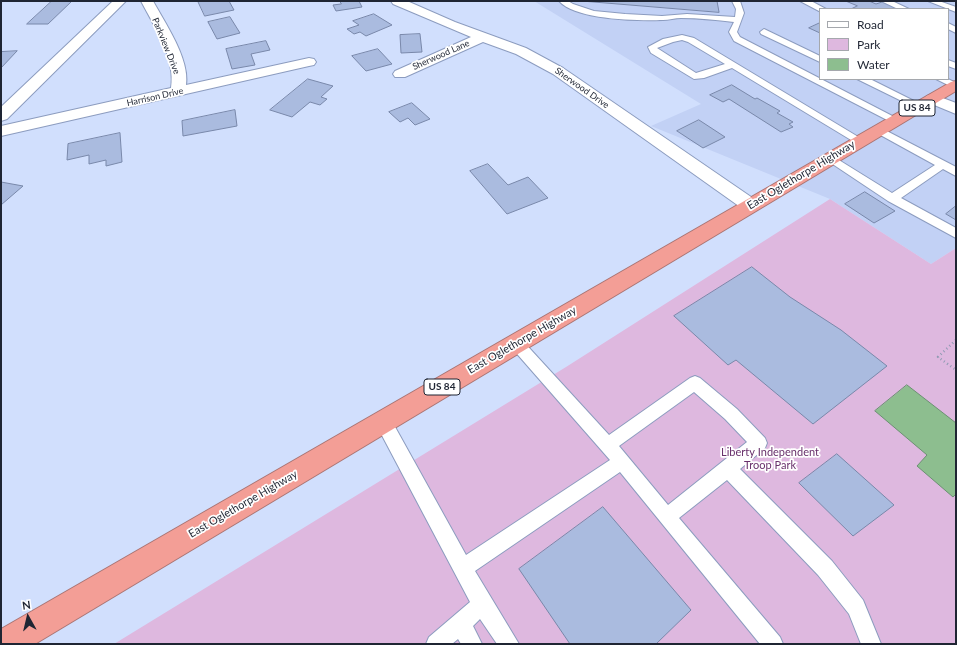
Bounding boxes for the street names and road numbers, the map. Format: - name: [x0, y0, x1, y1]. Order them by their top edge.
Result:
- street label: Parkview Drive: [150, 16, 182, 76]
- street label: Sherwood Lane: [411, 38, 471, 72]
- street label: Sherwood Drive: [553, 65, 611, 111]
- street label: Harrison Drive: [126, 85, 184, 109]
- road number: US 84: [899, 100, 935, 116]
- street label: East Oglethorpe Highway: [745, 138, 857, 212]
- street label: East Oglethorpe Highway: [465, 303, 579, 377]
- road number: US 84: [424, 379, 460, 395]
- street label: East Oglethorpe Highway: [186, 467, 300, 541]

